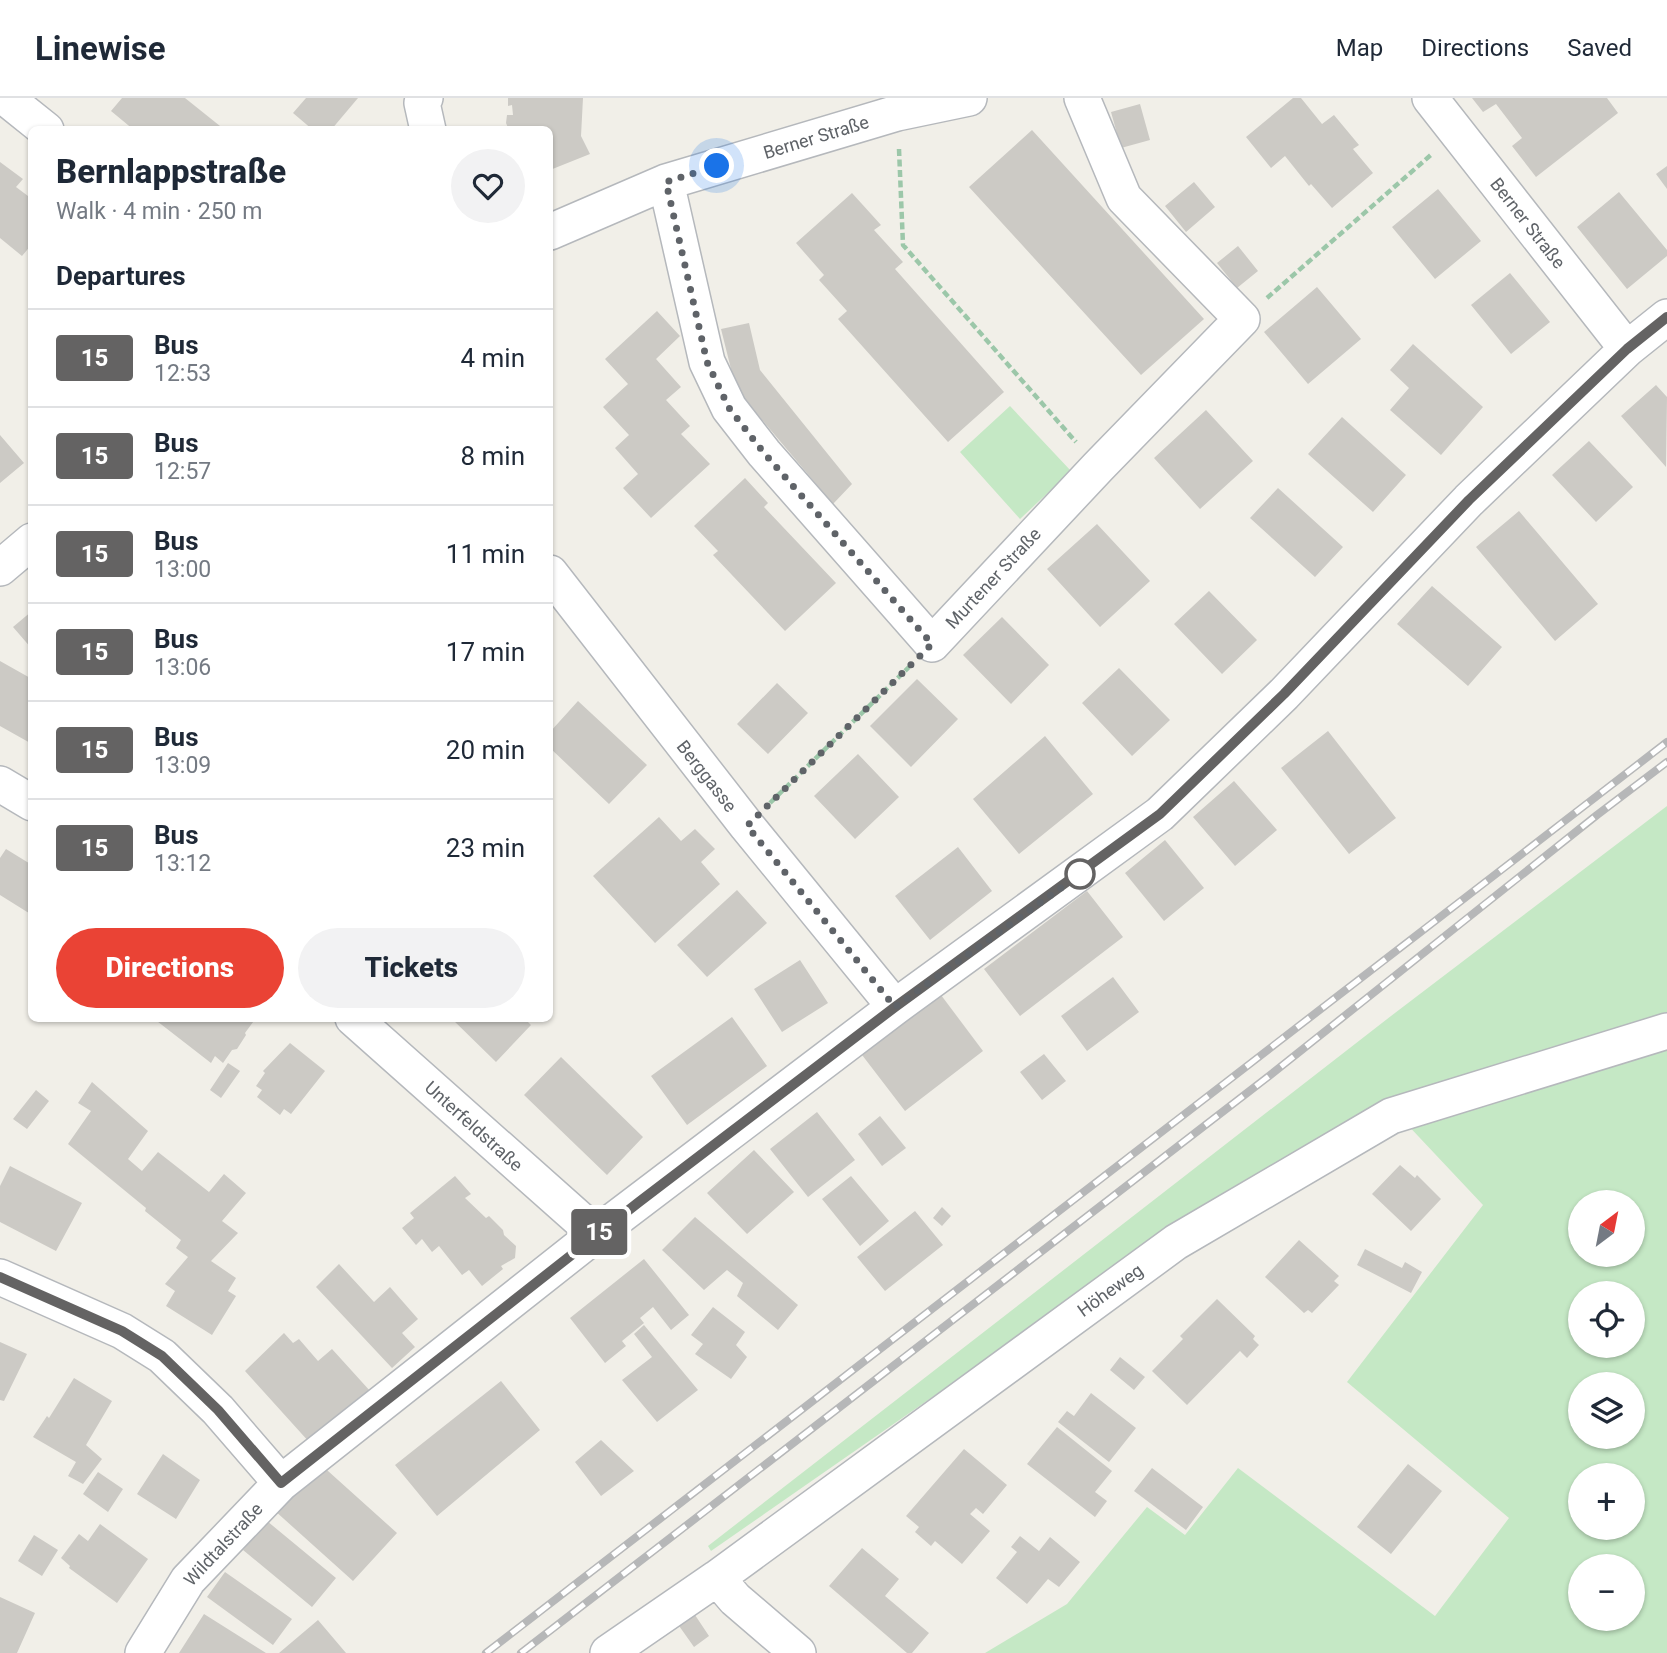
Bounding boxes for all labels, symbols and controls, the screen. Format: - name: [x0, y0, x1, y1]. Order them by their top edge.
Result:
- text: Linewise: [35, 29, 166, 68]
- text: Map: [1336, 34, 1383, 62]
- text: Directions: [1421, 34, 1529, 62]
- text: Saved: [1567, 34, 1632, 62]
- street label: Berner Straße: [761, 111, 871, 163]
- your location: [699, 148, 734, 183]
- button: heart: [451, 149, 525, 223]
- text: Bernlappstraße: [56, 152, 286, 191]
- street label: Berner Straße: [1486, 173, 1570, 273]
- text: Walk · 4 min · 250 m: [56, 198, 262, 225]
- text: Departures: [56, 261, 186, 291]
- text: Bus: [154, 330, 199, 360]
- text: 4 min: [460, 343, 525, 373]
- text: 15: [81, 344, 108, 372]
- text: 12:53: [154, 360, 211, 387]
- text: Bus: [154, 428, 199, 458]
- text: 8 min: [460, 441, 525, 471]
- text: 15: [81, 442, 108, 470]
- text: 12:57: [154, 458, 211, 485]
- street label: Murtener Straße: [941, 523, 1045, 633]
- text: Bus: [154, 526, 199, 556]
- text: 11 min: [446, 539, 525, 569]
- text: 15: [81, 540, 108, 568]
- text: 13:00: [154, 556, 211, 583]
- text: Bus: [154, 624, 199, 654]
- text: 17 min: [446, 637, 525, 667]
- text: 15: [81, 638, 108, 666]
- text: 13:06: [154, 654, 211, 681]
- text: Bus: [154, 722, 199, 752]
- text: 20 min: [446, 735, 525, 765]
- text: 15: [81, 736, 108, 764]
- street label: Berggasse: [673, 736, 741, 816]
- text: 13:09: [154, 752, 211, 779]
- text: Bus: [154, 820, 199, 850]
- text: 23 min: [446, 833, 525, 863]
- text: 15: [81, 834, 108, 862]
- text: 13:12: [154, 850, 211, 877]
- unlabelled marker: [1065, 859, 1095, 889]
- button: Directions: [56, 928, 284, 1008]
- button: Tickets: [298, 928, 525, 1008]
- street label: Unterfeldstraße: [421, 1077, 527, 1175]
- north arrow: [1568, 1190, 1645, 1267]
- map controls: [1568, 1190, 1645, 1631]
- line badge: 15: [568, 1209, 630, 1255]
- text: 15: [585, 1218, 613, 1246]
- street label: Höheweg: [1073, 1259, 1147, 1321]
- button: locate: [1568, 1281, 1645, 1358]
- button: layers: [1568, 1372, 1645, 1449]
- button: +: [1568, 1463, 1645, 1540]
- street label: Wildtalstraße: [179, 1498, 267, 1590]
- button: −: [1568, 1554, 1645, 1631]

